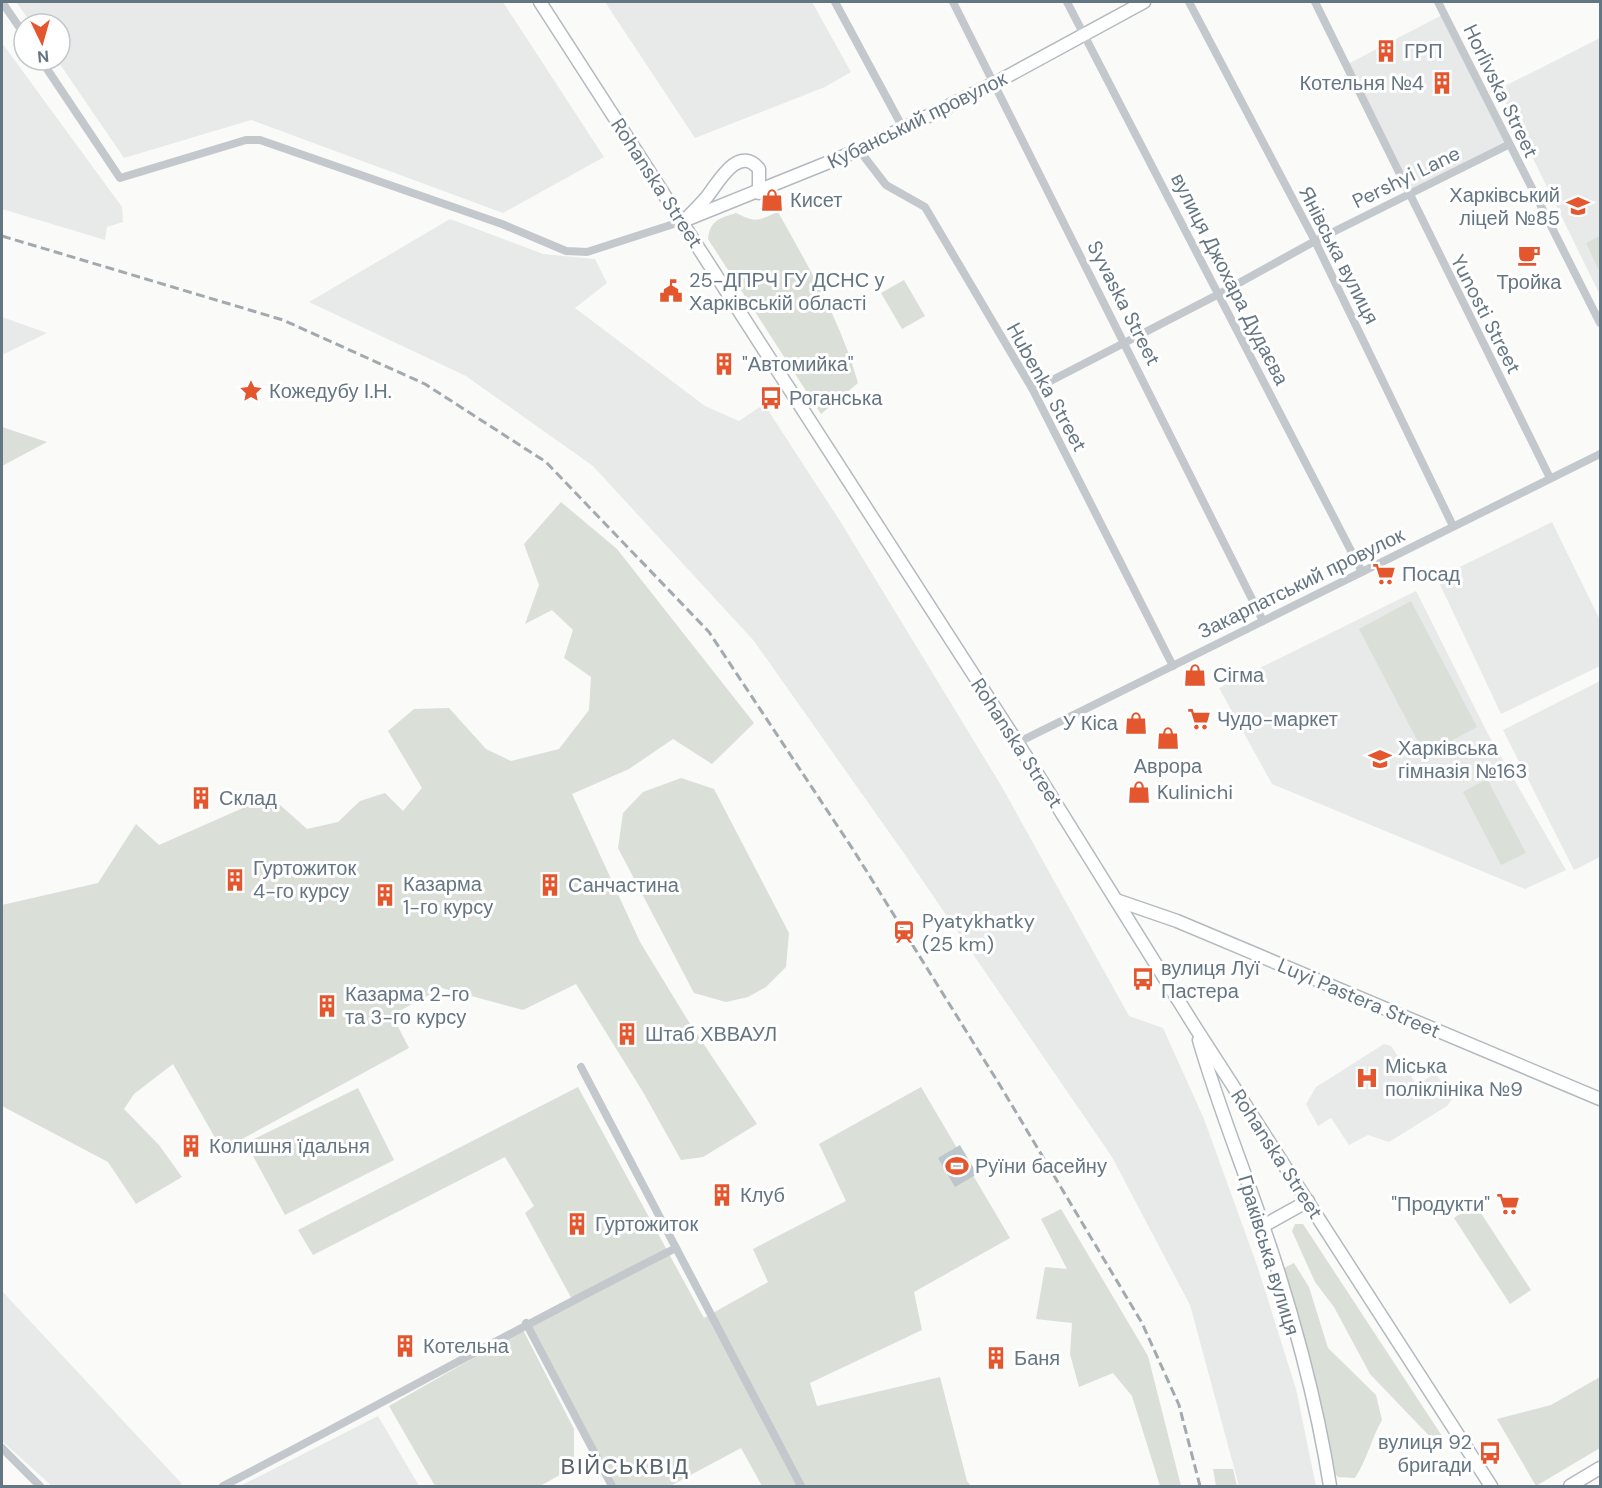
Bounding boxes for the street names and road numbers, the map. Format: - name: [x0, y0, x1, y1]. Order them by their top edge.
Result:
- street label: Horlivska Street: [1458, 20, 1545, 162]
- street label: Кубанський провулок: [823, 65, 1011, 175]
- street label: Rohanska Street: [605, 113, 709, 253]
- street label: Pershyi Lane: [1348, 140, 1464, 214]
- street label: вулиця Джохара Дудаєва: [1165, 169, 1295, 390]
- street label: Янівська вулиця: [1293, 182, 1385, 328]
- street label: Syvaska Street: [1081, 236, 1167, 370]
- street label: Yunosti Street: [1445, 250, 1527, 378]
- street label: Hubenka Street: [1001, 318, 1093, 456]
- street label: Закарпатський провулок: [1194, 522, 1409, 644]
- street label: Rohanska Street: [965, 673, 1069, 813]
- street label: Luyi Pastera Street: [1274, 952, 1444, 1044]
- street label: Rohanska Street: [1225, 1084, 1329, 1224]
- street label: Граківська вулиця: [1232, 1172, 1306, 1338]

